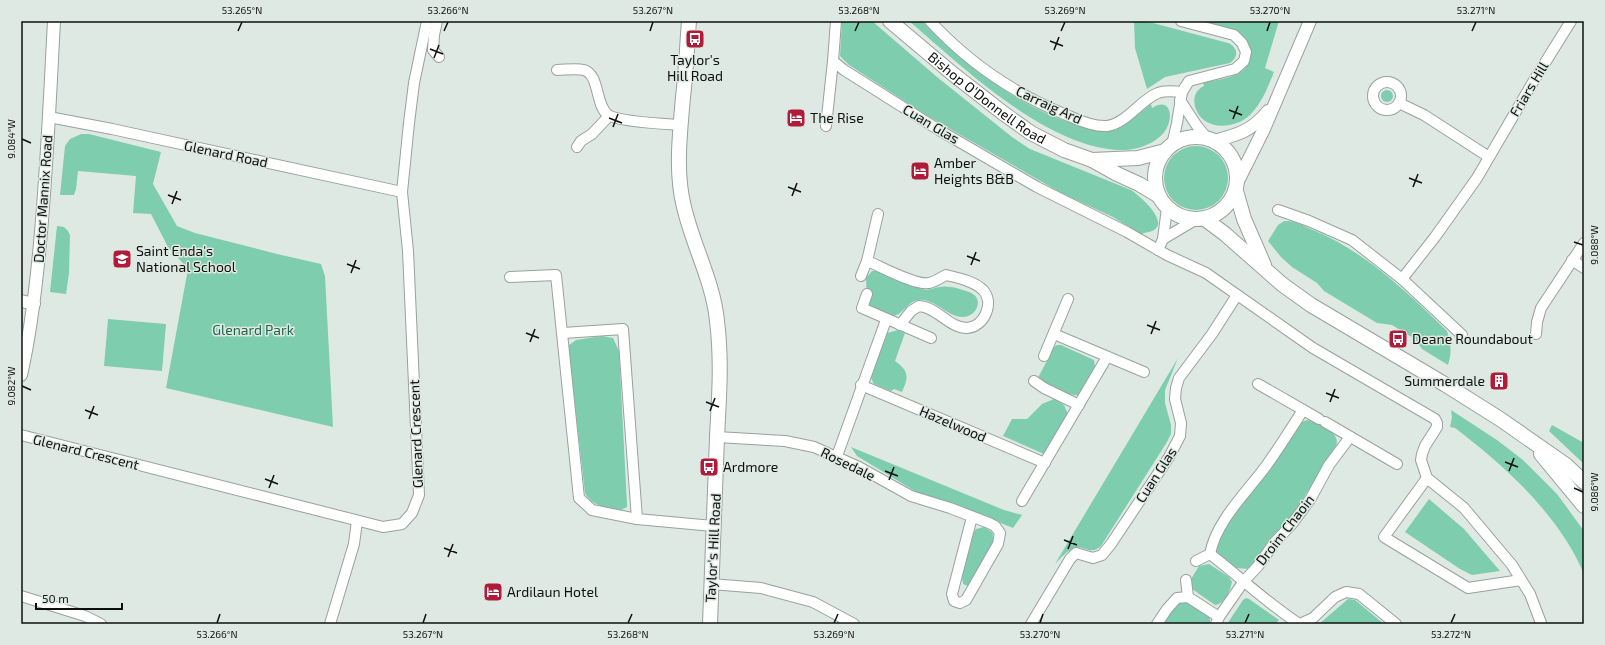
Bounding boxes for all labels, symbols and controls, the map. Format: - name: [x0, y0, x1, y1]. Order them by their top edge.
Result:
- text: 53.265°N: [222, 4, 262, 16]
- text: 53.266°N: [428, 4, 468, 16]
- text: 53.267°N: [633, 4, 673, 16]
- text: 53.268°N: [838, 4, 880, 16]
- text: 53.269°N: [1045, 4, 1085, 16]
- text: 53.270°N: [1250, 4, 1290, 16]
- text: 53.271°N: [1457, 4, 1495, 16]
- bus stop icon: Taylor's Hill Road: [684, 28, 706, 50]
- street label: Bishop O'Donnell Road: [925, 48, 1049, 147]
- place label: Taylor's Hill Road: [667, 51, 723, 84]
- street label: Friars Hill: [1506, 57, 1552, 119]
- street label: Carraig Ard: [1014, 82, 1085, 127]
- street label: Cuan Glas: [900, 100, 962, 147]
- hotel icon: The Rise: [785, 107, 807, 129]
- place label: The Rise: [810, 109, 864, 126]
- text: 9.084°W: [5, 119, 17, 159]
- street label: Doctor Mannix Road: [30, 134, 55, 264]
- street label: Glenard Road: [183, 136, 270, 171]
- place label: Amber Heights B&B: [934, 154, 1014, 187]
- hotel icon: Amber Heights B&B: [909, 160, 931, 182]
- text: 9.088°W: [1588, 225, 1600, 265]
- place label: Saint Enda's National School: [136, 242, 237, 275]
- school or university icon: Saint Enda's National School: [111, 248, 133, 270]
- park label: Glenard Park: [212, 321, 294, 338]
- bus stop icon: Deane Roundabout: [1387, 328, 1409, 350]
- place label: Deane Roundabout: [1412, 330, 1533, 347]
- text: 9.082°W: [5, 366, 17, 405]
- building icon: Summerdale: [1488, 370, 1510, 392]
- place label: Summerdale: [1404, 372, 1485, 389]
- street label: Glenard Crescent: [405, 379, 426, 489]
- street label: Hazelwood: [917, 402, 989, 445]
- street label: Glenard Crescent: [31, 430, 141, 473]
- street label: Rosedale: [818, 443, 878, 484]
- street label: Cuan Glas: [1131, 444, 1180, 506]
- bus stop icon: Ardmore: [698, 456, 720, 478]
- place label: Ardmore: [723, 458, 778, 475]
- text: 9.086°W: [1588, 472, 1600, 511]
- street label: Droim Chaoin: [1252, 491, 1317, 568]
- street label: Taylor's Hill Road: [701, 493, 724, 603]
- hotel icon: Ardilaun Hotel: [482, 581, 504, 603]
- place label: Ardilaun Hotel: [507, 583, 599, 600]
- scale bar: [36, 585, 122, 611]
- text: 50 m: [42, 591, 69, 605]
- text: 53.266°N: [197, 628, 237, 640]
- text: 53.267°N: [403, 628, 443, 640]
- text: 53.268°N: [607, 628, 649, 640]
- text: 53.269°N: [814, 628, 854, 640]
- text: 53.270°N: [1020, 628, 1060, 640]
- text: 53.271°N: [1226, 628, 1264, 640]
- text: 53.272°N: [1431, 628, 1471, 640]

